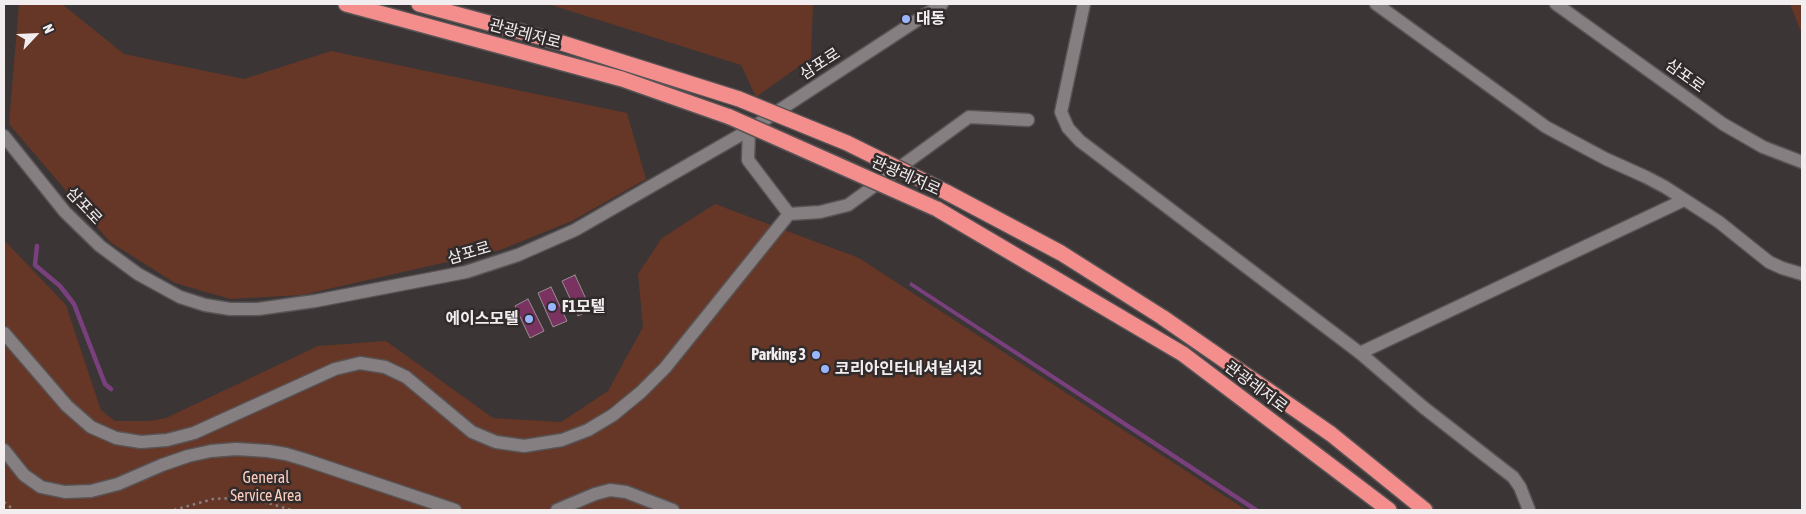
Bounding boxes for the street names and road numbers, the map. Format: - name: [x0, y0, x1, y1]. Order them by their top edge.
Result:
- street label: 관광레저로: [487, 15, 563, 53]
- street label: 삼포로: [796, 44, 844, 84]
- street label: 삼포로: [1661, 55, 1709, 97]
- street label: 관광레저로: [868, 152, 944, 200]
- street label: 삼포로: [62, 183, 106, 229]
- street label: 삼포로: [445, 238, 493, 268]
- street label: 관광레저로: [1221, 357, 1291, 417]

